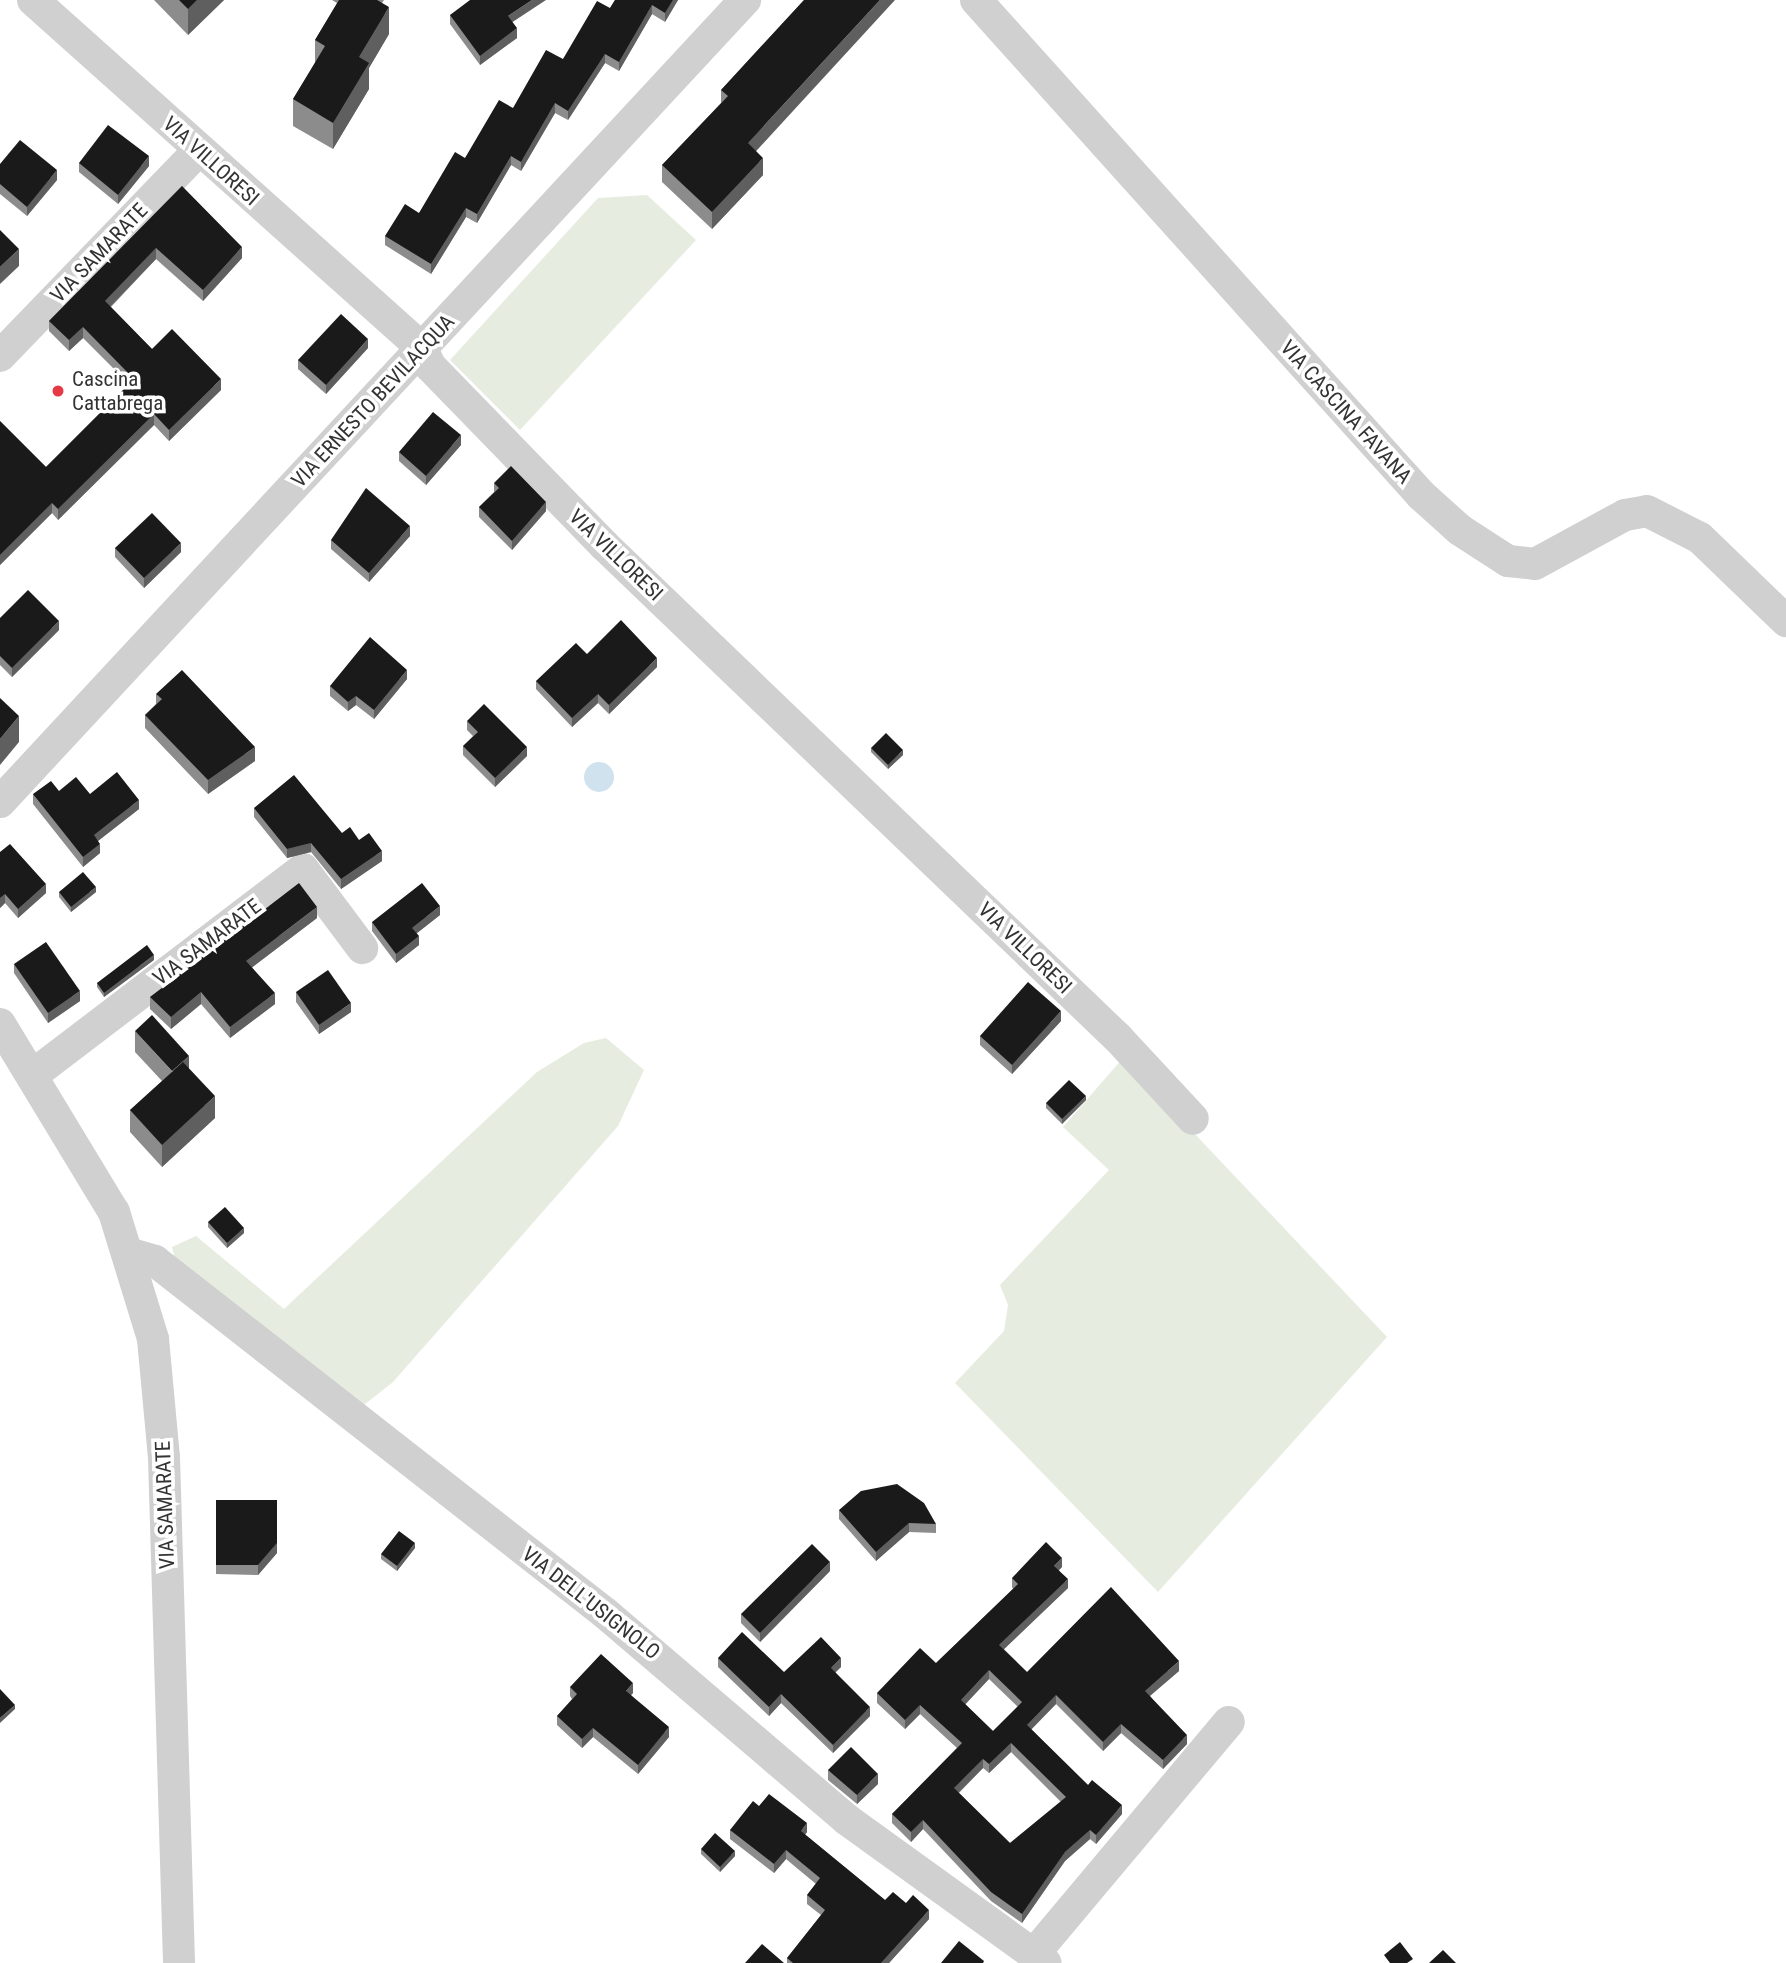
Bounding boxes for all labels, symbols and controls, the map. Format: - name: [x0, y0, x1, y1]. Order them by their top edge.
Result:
- street label: VIA VILLORESI: [158, 111, 264, 211]
- street label: VIA SAMARATE: [45, 198, 153, 308]
- street label: VIA ERNESTO BEVILACQUA: [286, 309, 460, 493]
- street label: VIA CASCINA FAVANA: [1275, 335, 1417, 489]
- place label: Cascina Cattabrega: [72, 366, 163, 416]
- marker: Cascina Cattabrega: [50, 383, 66, 399]
- street label: VIA VILLORESI: [564, 504, 668, 606]
- street label: VIA SAMARATE: [148, 893, 266, 991]
- street label: VIA VILLORESI: [973, 897, 1077, 999]
- street label: VIA SAMARATE: [150, 1440, 180, 1570]
- street label: VIA DELL'USIGNOLO: [517, 1541, 665, 1665]

